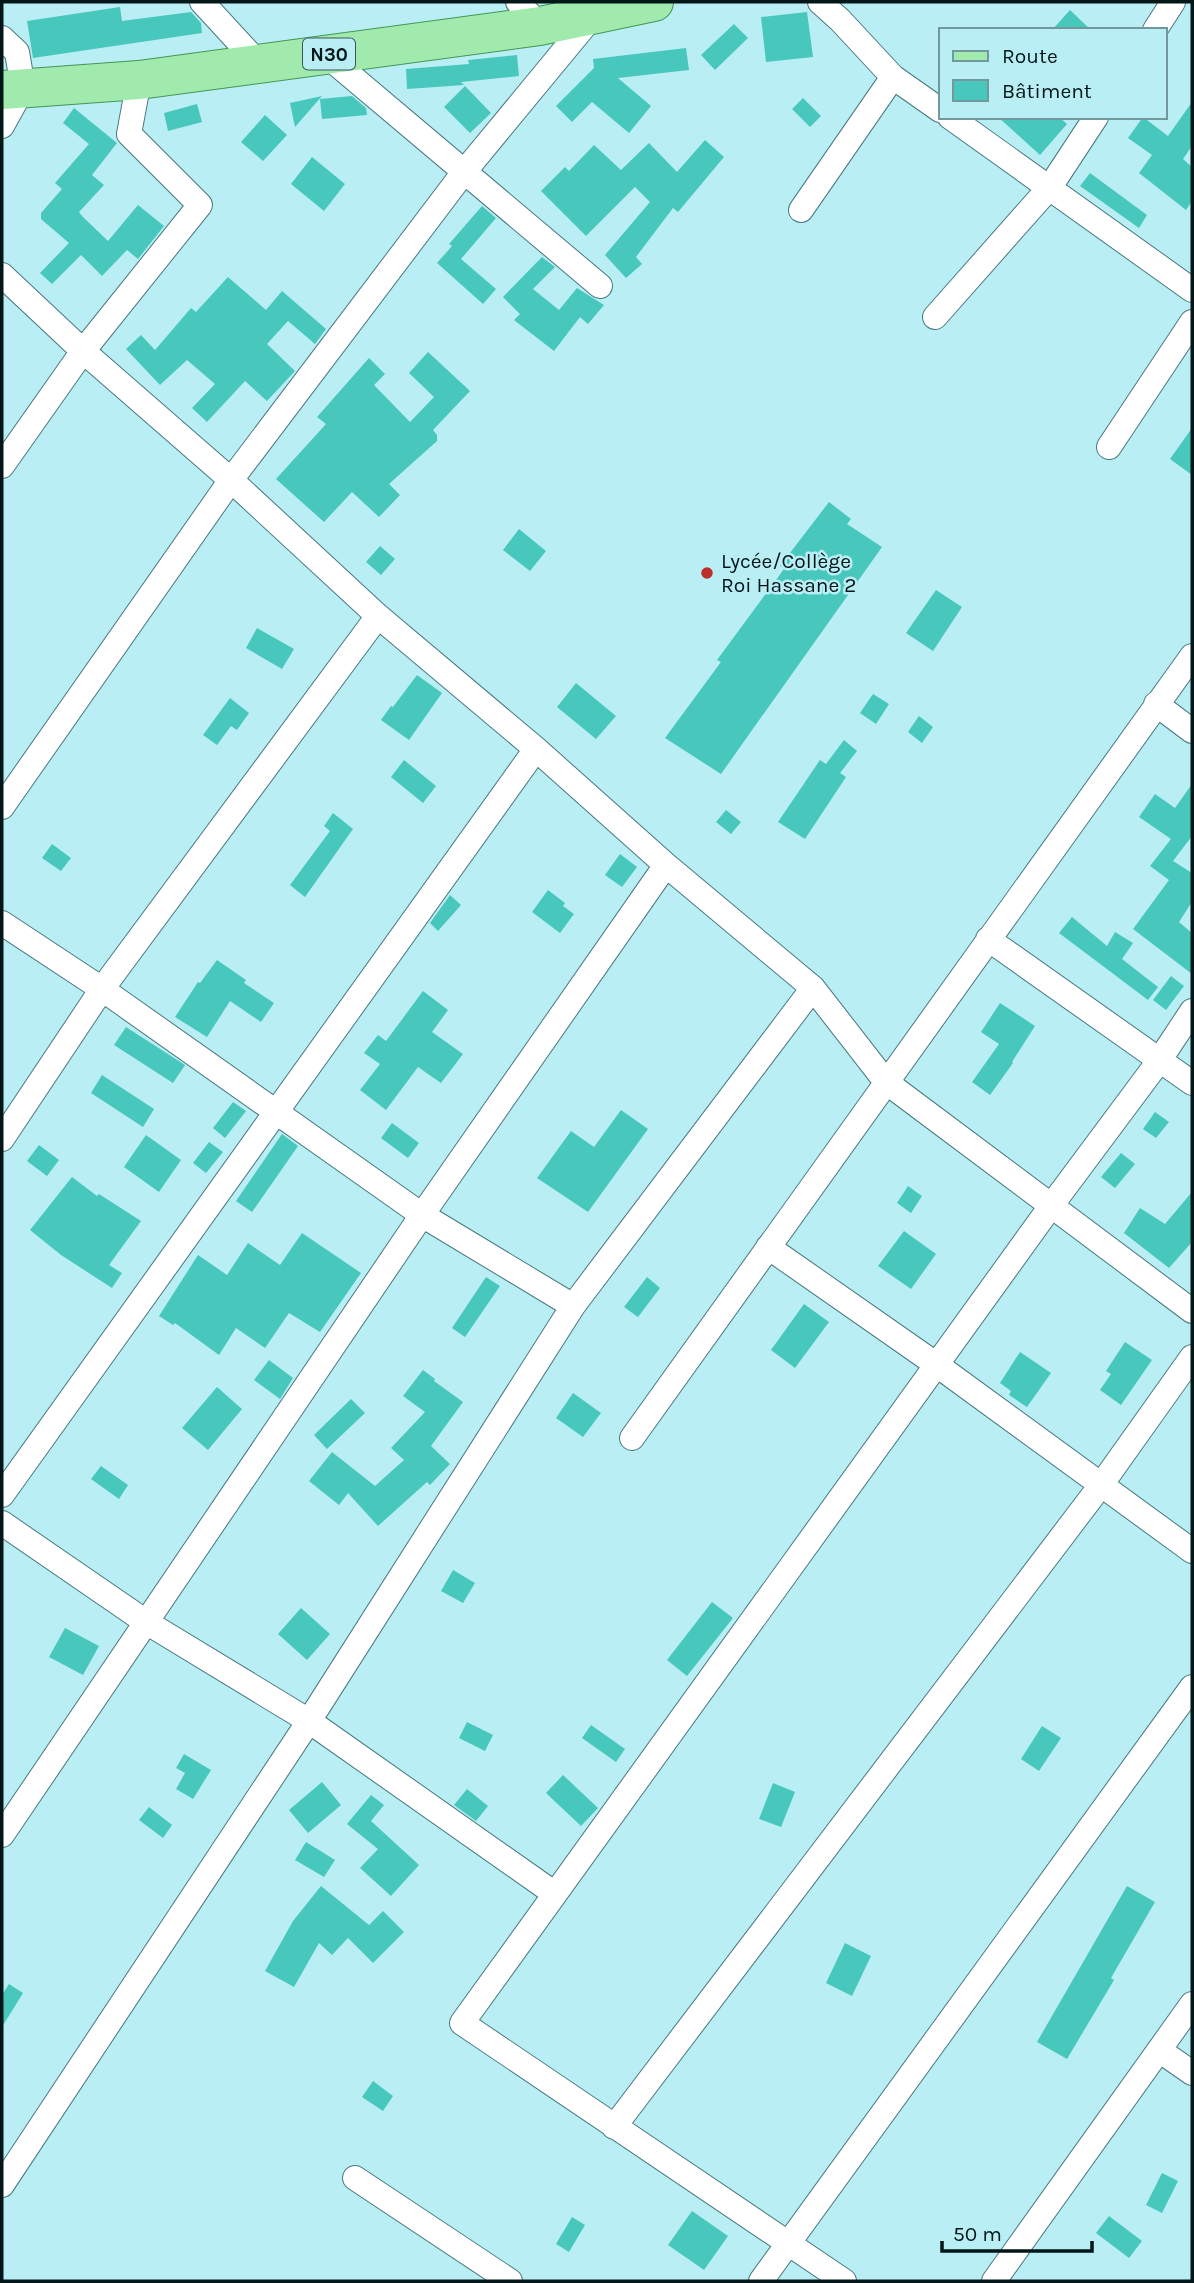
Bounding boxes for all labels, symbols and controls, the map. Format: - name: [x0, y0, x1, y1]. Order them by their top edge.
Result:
- legend: [939, 28, 1166, 119]
- road number: N30: [303, 38, 355, 70]
- text: Route: [1002, 44, 1058, 68]
- text: Bâtiment: [1002, 79, 1092, 103]
- place label: Lycée/Collège Roi Hassane 2: [721, 549, 856, 597]
- marker: Lycée/Collège Roi Hassane 2: [699, 565, 715, 581]
- scale bar: [942, 2210, 1092, 2254]
- text: 50 m: [953, 2222, 1002, 2246]

